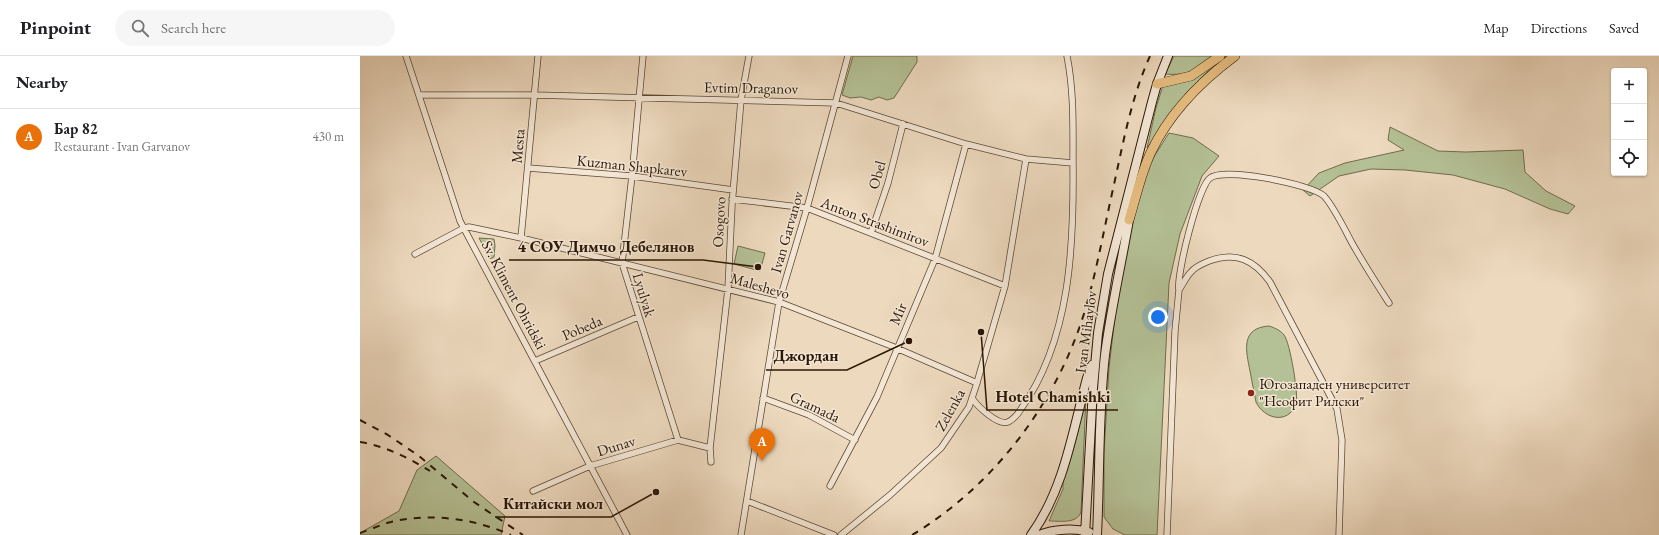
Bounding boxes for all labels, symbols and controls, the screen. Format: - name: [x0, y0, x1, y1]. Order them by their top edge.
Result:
- search box: [115, 10, 395, 46]
- text: Pinpoint: [20, 15, 91, 40]
- icon: search: [129, 17, 151, 39]
- text: Search here: [161, 18, 226, 37]
- text: Map: [1483, 19, 1509, 37]
- text: Directions: [1531, 19, 1587, 37]
- text: Saved: [1609, 19, 1639, 37]
- map controls: [1611, 68, 1647, 176]
- button: +: [1611, 68, 1647, 104]
- text: Nearby: [16, 71, 68, 93]
- street label: Evtim Draganov: [704, 77, 799, 98]
- button: −: [1611, 104, 1647, 140]
- text: Бар 82: [54, 119, 98, 138]
- text: A: [24, 128, 34, 145]
- text: 430 m: [313, 128, 344, 145]
- street label: Mesta: [507, 128, 528, 164]
- text: Restaurant · Ivan Garvanov: [54, 138, 190, 155]
- button: locate: [1611, 140, 1647, 176]
- street label: Kuzman Shapkarev: [576, 150, 689, 181]
- street label: Obel: [863, 158, 890, 191]
- street label: Ivan Garvanov: [766, 188, 807, 275]
- street label: Anton Strashimirov: [817, 192, 932, 251]
- street label: Osogovo: [708, 196, 729, 248]
- callout: 4 СОУ Димчо Дебелянов: [509, 232, 703, 260]
- text: 4 СОУ Димчо Дебелянов: [517, 236, 695, 257]
- street label: Sv. Kliment Ohridski: [478, 237, 551, 353]
- street label: Maleshevo: [728, 268, 792, 303]
- street label: Lyulyak: [629, 270, 660, 320]
- street label: Ivan Mihaylov: [1070, 289, 1101, 374]
- street label: Mir: [884, 300, 911, 328]
- your location: [1148, 307, 1168, 327]
- street label: Pobeda: [559, 311, 605, 344]
- callout: Джордан: [766, 342, 847, 370]
- text: Джордан: [773, 345, 839, 366]
- place label: Югозападен университет "Неофит Рилски": [1259, 374, 1410, 410]
- callout: Hotel Chamishki: [987, 382, 1118, 410]
- street label: Zelenka: [930, 385, 969, 434]
- text: Hotel Chamishki: [996, 386, 1111, 407]
- street label: Gramada: [787, 387, 843, 426]
- marker: Югозападен университет "Неофит Рилски": [1246, 388, 1256, 398]
- pin: A: [749, 428, 775, 461]
- street label: Dunav: [594, 431, 638, 460]
- callout: Китайски мол: [495, 489, 611, 517]
- text: Китайски мол: [503, 493, 603, 514]

